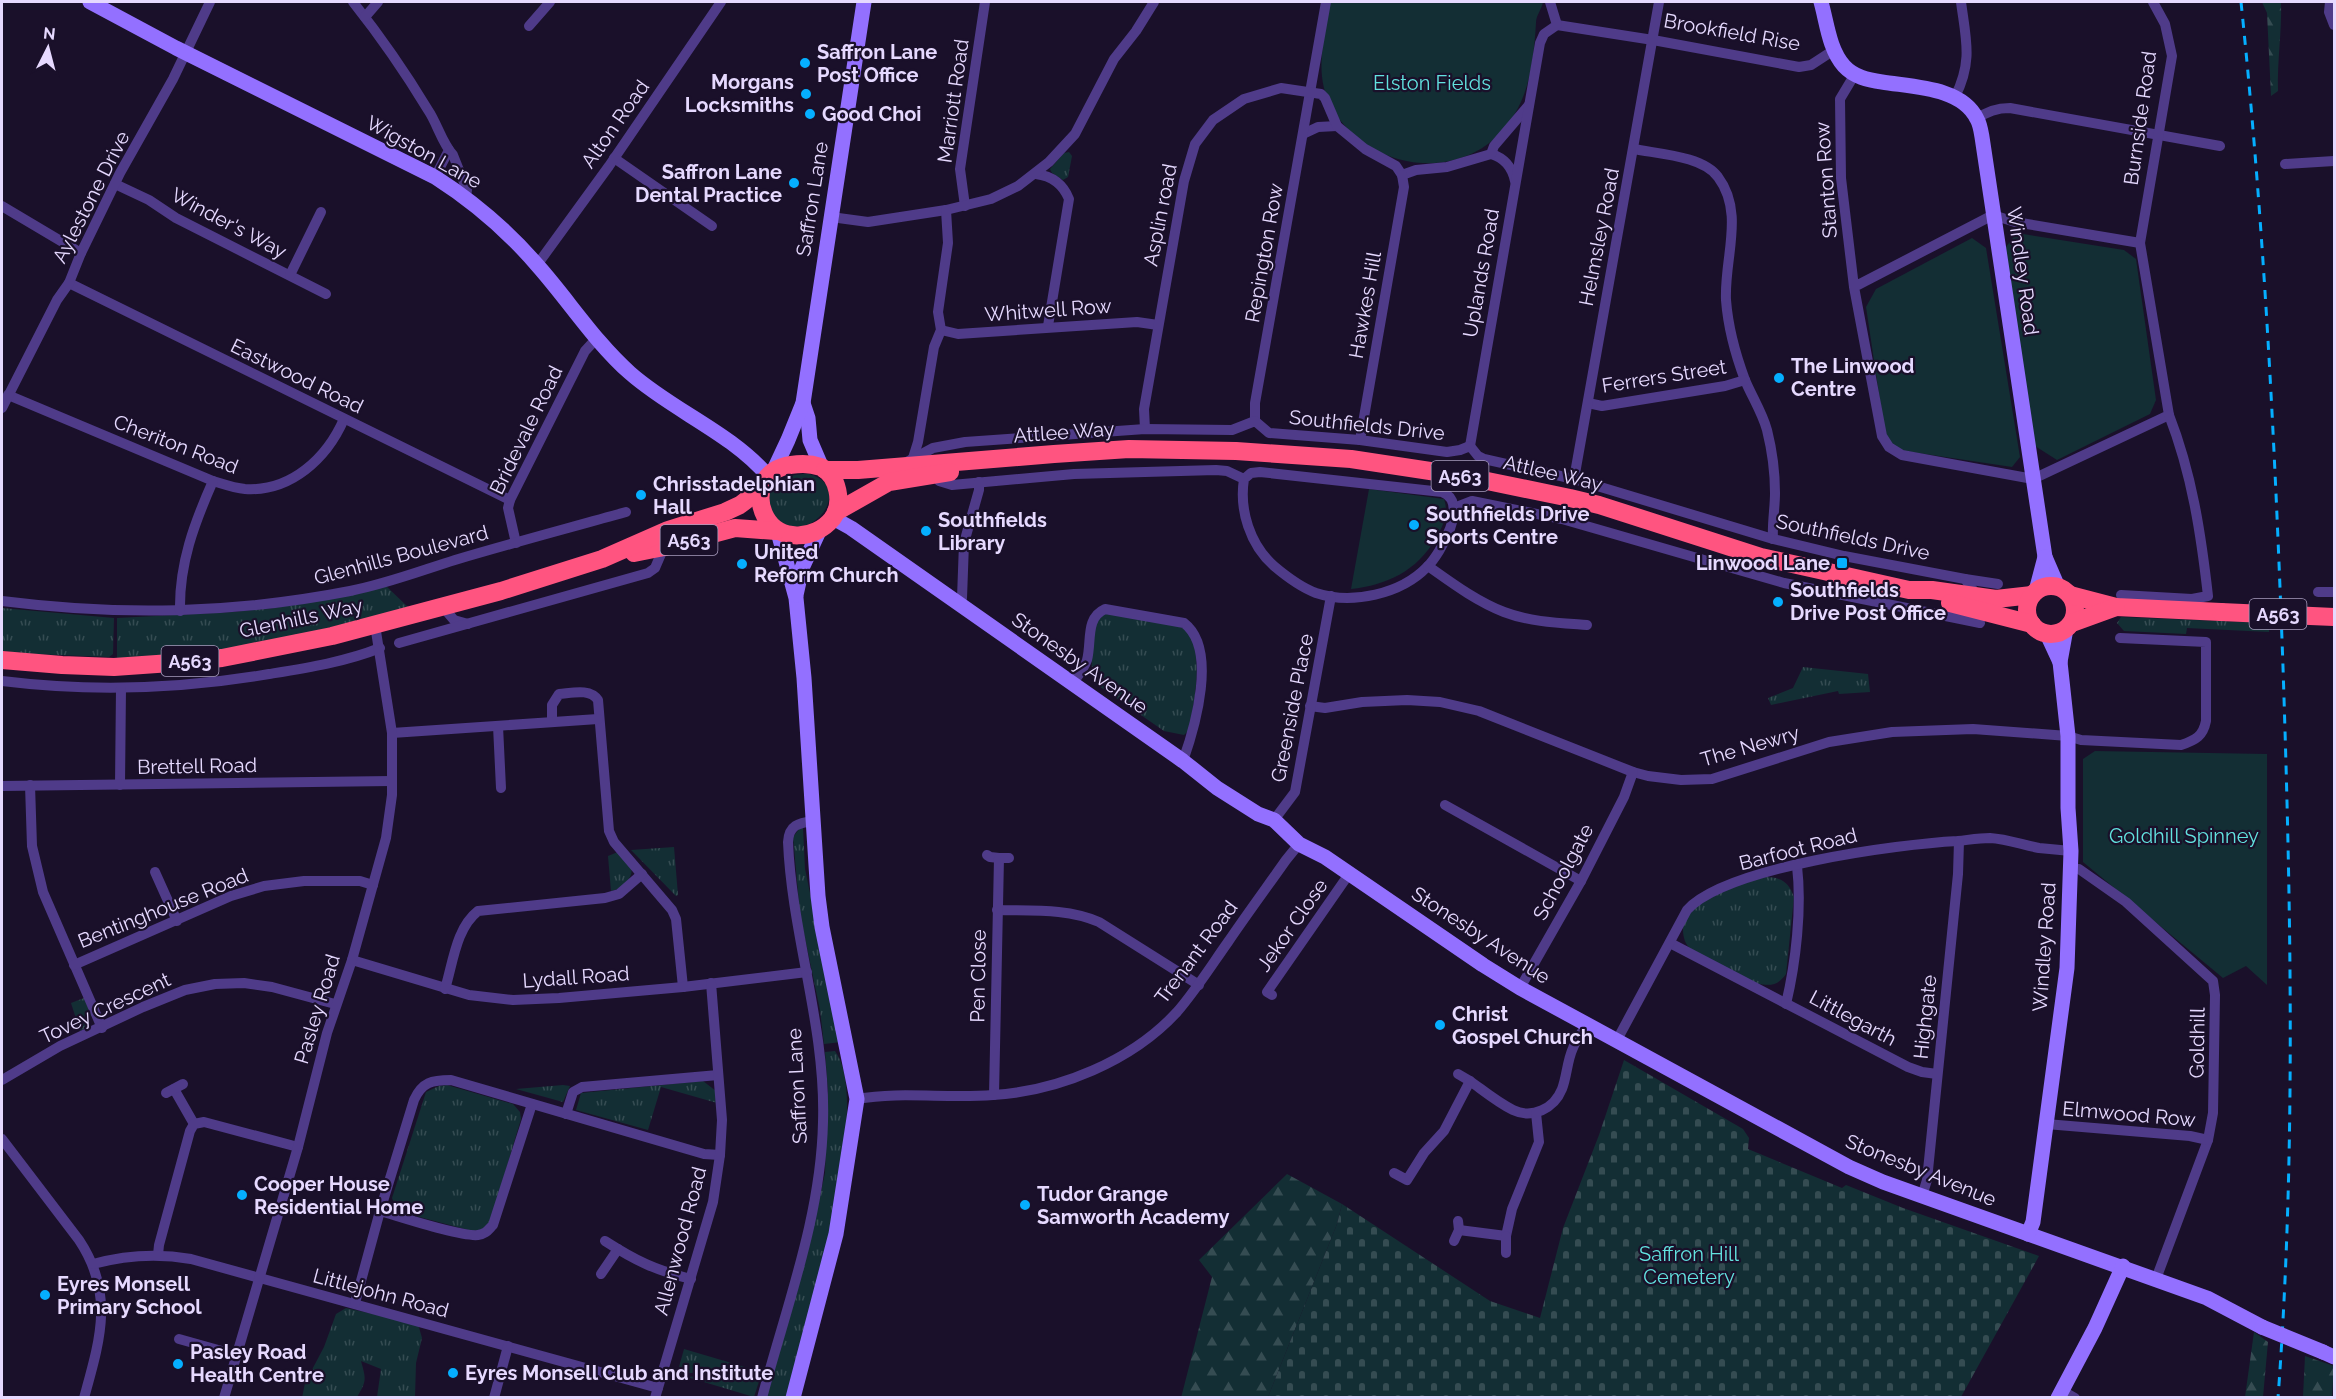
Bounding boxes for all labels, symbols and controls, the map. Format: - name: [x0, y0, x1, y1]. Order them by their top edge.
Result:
- street label: Brookfield Rise: [1662, 8, 1802, 56]
- north arrow: [18, 18, 78, 78]
- text: N: [42, 23, 57, 44]
- street label: Marriott Road: [932, 37, 974, 165]
- place label: Saffron Lane Post Office: [817, 40, 937, 87]
- street label: Burnside Road: [2119, 49, 2161, 187]
- marker: Saffron Lane Post Office: [798, 56, 812, 70]
- place label: Morgans Locksmiths: [685, 70, 794, 117]
- park label: Elston Fields: [1373, 71, 1491, 95]
- street label: Alton Road: [576, 75, 654, 173]
- marker: Morgans Locksmiths: [799, 87, 813, 101]
- place label: Good Choi: [822, 102, 921, 126]
- marker: Good Choi: [803, 107, 817, 121]
- street label: Wigston Lane: [362, 110, 486, 194]
- street label: Stanton Row: [1810, 121, 1842, 239]
- street label: Aylestone Drive: [47, 127, 135, 267]
- street label: Saffron Lane: [791, 140, 833, 258]
- place label: Saffron Lane Dental Practice: [635, 160, 782, 207]
- street label: Asplin road: [1138, 162, 1182, 268]
- street label: Helmsley Road: [1574, 166, 1624, 308]
- marker: Saffron Lane Dental Practice: [787, 176, 801, 190]
- street label: Repington Row: [1240, 182, 1288, 324]
- street label: Winder's Way: [167, 183, 291, 264]
- street label: Windley Road: [2002, 205, 2044, 337]
- street label: Uplands Road: [1458, 207, 1504, 339]
- street label: Hawkes Hill: [1344, 249, 1386, 360]
- street label: Whitwell Row: [984, 294, 1112, 326]
- street label: Eastwood Road: [227, 334, 367, 418]
- street label: Ferrers Street: [1600, 354, 1728, 398]
- place label: The Linwood Centre: [1791, 354, 1915, 401]
- street label: Bridevale Road: [484, 362, 568, 498]
- marker: The Linwood Centre: [1772, 371, 1786, 385]
- street label: Southfields Drive: [1288, 405, 1446, 445]
- street label: Cheriton Road: [110, 409, 242, 479]
- street label: Attlee Way: [1013, 416, 1115, 447]
- street label: Attlee Way: [1501, 450, 1605, 496]
- road number: A563: [1432, 461, 1488, 491]
- place label: Chrisstadelphian Hall: [653, 472, 815, 519]
- marker: Chrisstadelphian Hall: [634, 488, 648, 502]
- place label: Southfields Drive Sports Centre: [1426, 502, 1589, 549]
- place label: Southfields Library: [938, 508, 1047, 555]
- street label: Southfields Drive: [1774, 509, 1932, 565]
- marker: Southfields Drive Sports Centre: [1407, 518, 1421, 532]
- street label: Glenhills Boulevard: [311, 520, 491, 590]
- marker: Southfields Library: [919, 524, 933, 538]
- road number: A563: [660, 525, 718, 555]
- place label: United Reform Church: [754, 540, 899, 587]
- place label: Linwood Lane: [1696, 551, 1830, 575]
- marker: Linwood Lane: [1835, 556, 1849, 570]
- marker: United Reform Church: [735, 557, 749, 571]
- place label: Southfields Drive Post Office: [1790, 578, 1946, 625]
- street label: Glenhills Way: [237, 593, 365, 643]
- marker: Southfields Drive Post Office: [1771, 595, 1785, 609]
- road number: A563: [2250, 599, 2306, 629]
- street label: Stonesby Avenue: [1007, 607, 1153, 719]
- street label: Greenside Place: [1266, 631, 1318, 784]
- road number: A563: [162, 646, 219, 676]
- street label: The Newry: [1698, 720, 1802, 772]
- street label: Brettell Road: [137, 753, 257, 779]
- street label: Schoolgate: [1528, 820, 1598, 924]
- street label: Barfoot Road: [1736, 823, 1860, 875]
- park label: Goldhill Spinney: [2109, 824, 2259, 848]
- street label: Bentinghouse Road: [74, 863, 252, 953]
- street label: Jekor Close: [1251, 874, 1333, 976]
- street label: Stonesby Avenue: [1407, 881, 1555, 989]
- street label: Windley Road: [2028, 882, 2060, 1012]
- street label: Trenant Road: [1149, 896, 1243, 1008]
- street label: Pen Close: [965, 929, 991, 1023]
- street label: Pasley Road: [289, 951, 345, 1067]
- street label: Lydall Road: [522, 961, 630, 993]
- street label: Tovey Crescent: [36, 967, 174, 1049]
- street label: Highgate: [1909, 973, 1941, 1060]
- street label: Littlegarth: [1805, 985, 1901, 1051]
- place label: Christ Gospel Church: [1452, 1002, 1593, 1049]
- street label: Goldhill: [2184, 1007, 2210, 1079]
- marker: Christ Gospel Church: [1433, 1018, 1447, 1032]
- street label: Saffron Lane: [782, 1027, 812, 1145]
- street label: Elmwood Row: [2061, 1096, 2197, 1132]
- street label: Stonesby Avenue: [1842, 1129, 2000, 1211]
- street label: Allenwood Road: [649, 1164, 711, 1318]
- place label: Cooper House Residential Home: [254, 1172, 423, 1219]
- place label: Tudor Grange Samworth Academy: [1037, 1182, 1230, 1229]
- marker: Cooper House Residential Home: [235, 1188, 249, 1202]
- marker: Tudor Grange Samworth Academy: [1018, 1198, 1032, 1212]
- park label: Saffron Hill Cemetery: [1639, 1242, 1740, 1289]
- street label: Littlejohn Road: [311, 1263, 451, 1323]
- place label: Eyres Monsell Primary School: [57, 1272, 202, 1319]
- marker: Eyres Monsell Primary School: [38, 1288, 52, 1302]
- place label: Pasley Road Health Centre: [190, 1340, 324, 1387]
- marker: Pasley Road Health Centre: [171, 1357, 185, 1371]
- place label: Eyres Monsell Club and Institute: [465, 1361, 773, 1385]
- marker: Eyres Monsell Club and Institute: [446, 1366, 460, 1380]

